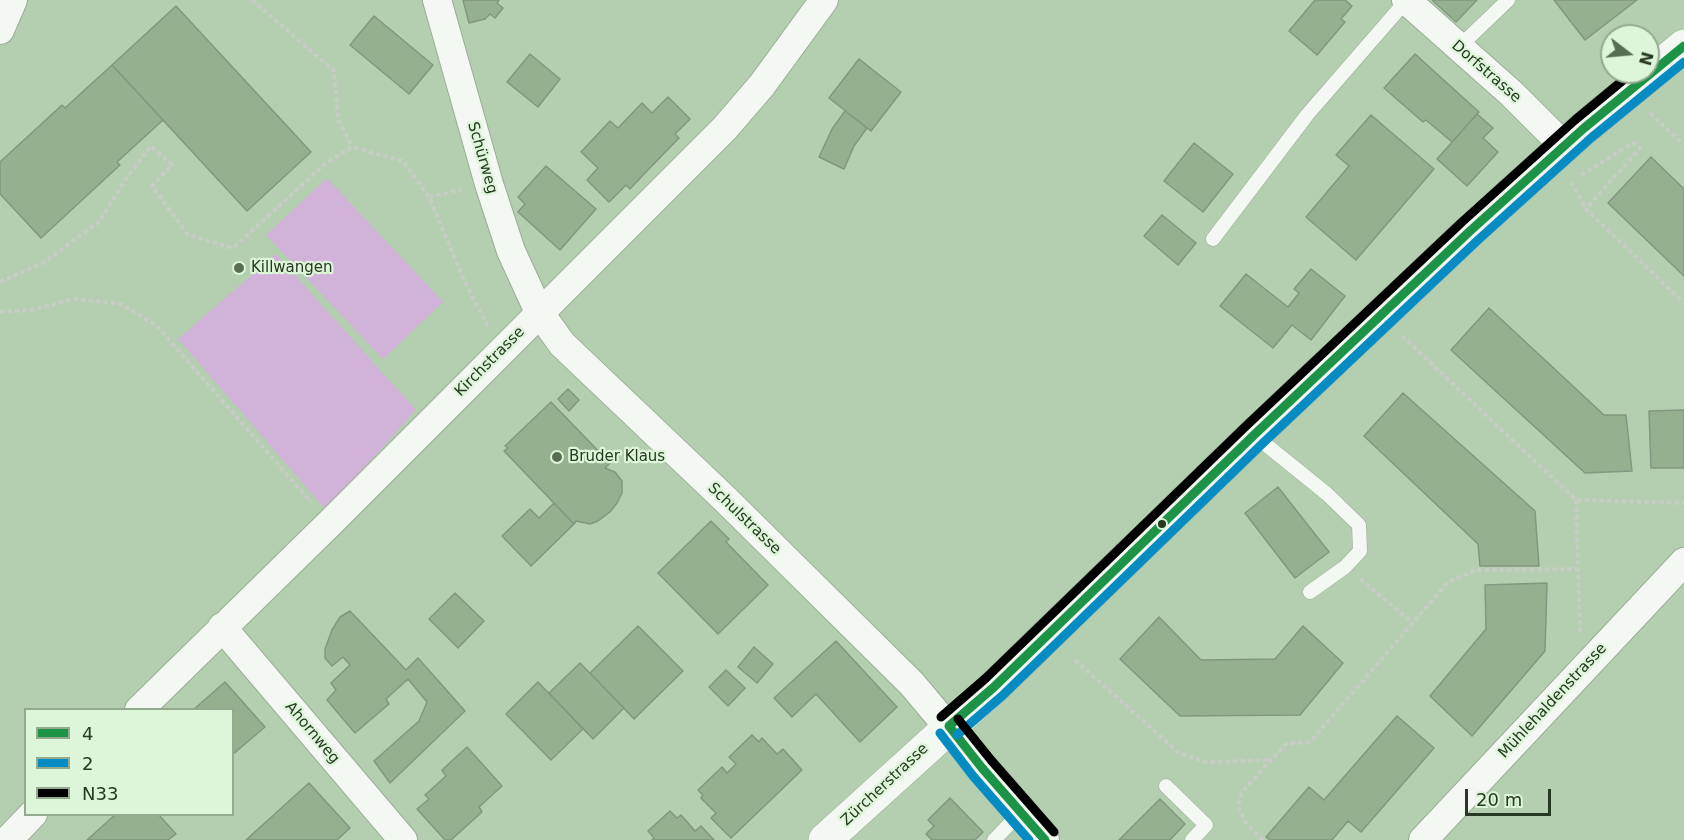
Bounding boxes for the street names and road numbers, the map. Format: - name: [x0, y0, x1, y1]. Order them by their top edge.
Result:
- street label: Dorfstrasse: [1448, 37, 1524, 107]
- street label: Schürweg: [463, 120, 501, 196]
- street label: Kirchstrasse: [451, 323, 529, 401]
- street label: Schulstrasse: [704, 480, 784, 558]
- street label: Mühlehaldenstrasse: [1495, 640, 1611, 762]
- street label: Ahornweg: [281, 698, 343, 768]
- street label: Zürcherstrasse: [838, 740, 932, 830]

